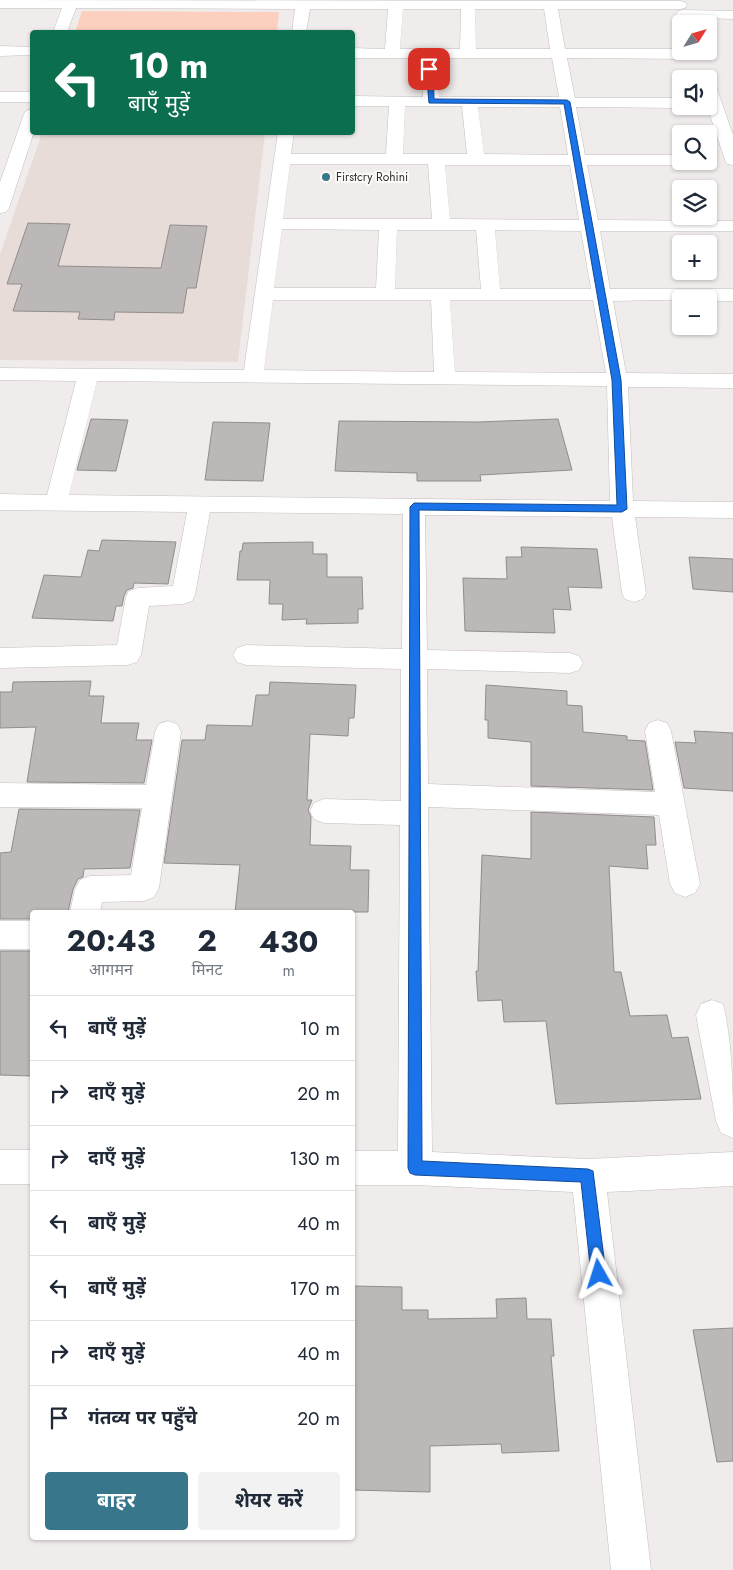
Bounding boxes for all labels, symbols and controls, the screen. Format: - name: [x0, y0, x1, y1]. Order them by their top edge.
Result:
- north arrow: [672, 15, 718, 60]
- map controls: [672, 15, 717, 335]
- text: 10 m: [128, 41, 208, 91]
- pin: [408, 48, 450, 90]
- icon: left: [45, 50, 110, 115]
- icon: arrive: [415, 55, 443, 83]
- button: sound: [672, 70, 717, 115]
- text: बाएँ मुड़ें: [128, 87, 190, 119]
- button: search: [672, 125, 717, 170]
- place label: Firstcry Rohini: [336, 168, 408, 186]
- marker: Firstcry Rohini: [320, 171, 332, 183]
- button: layers: [672, 180, 717, 225]
- button: +: [672, 235, 717, 280]
- button: −: [672, 290, 717, 335]
- text: 20:43: [67, 919, 155, 962]
- text: 2: [197, 919, 217, 962]
- text: 430: [259, 920, 318, 963]
- text: आगमन: [89, 958, 133, 981]
- text: मिनट: [192, 958, 223, 981]
- text: m: [283, 959, 295, 982]
- icon: left: [45, 1014, 73, 1042]
- text: बाएँ मुड़ें: [88, 1014, 146, 1041]
- text: 10 m: [300, 1015, 340, 1042]
- icon: right: [45, 1079, 73, 1107]
- text: दाएँ मुड़ें: [88, 1079, 145, 1106]
- text: 20 m: [297, 1080, 340, 1107]
- icon: right: [45, 1144, 73, 1172]
- text: दाएँ मुड़ें: [88, 1144, 145, 1171]
- text: 130 m: [289, 1145, 340, 1172]
- icon: left: [45, 1209, 73, 1237]
- text: बाएँ मुड़ें: [88, 1209, 146, 1236]
- text: 40 m: [297, 1210, 340, 1237]
- position arrow: [572, 1247, 624, 1299]
- icon: left: [45, 1274, 73, 1302]
- text: बाएँ मुड़ें: [88, 1274, 146, 1301]
- text: 170 m: [290, 1275, 340, 1302]
- icon: right: [45, 1339, 73, 1367]
- text: दाएँ मुड़ें: [88, 1339, 145, 1366]
- text: 40 m: [297, 1340, 340, 1367]
- icon: arrive: [45, 1404, 73, 1432]
- text: गंतव्य पर पहुँचे: [88, 1404, 197, 1431]
- text: 20 m: [297, 1405, 340, 1432]
- button: बाहर: [45, 1472, 188, 1530]
- button: शेयर करें: [198, 1472, 340, 1530]

